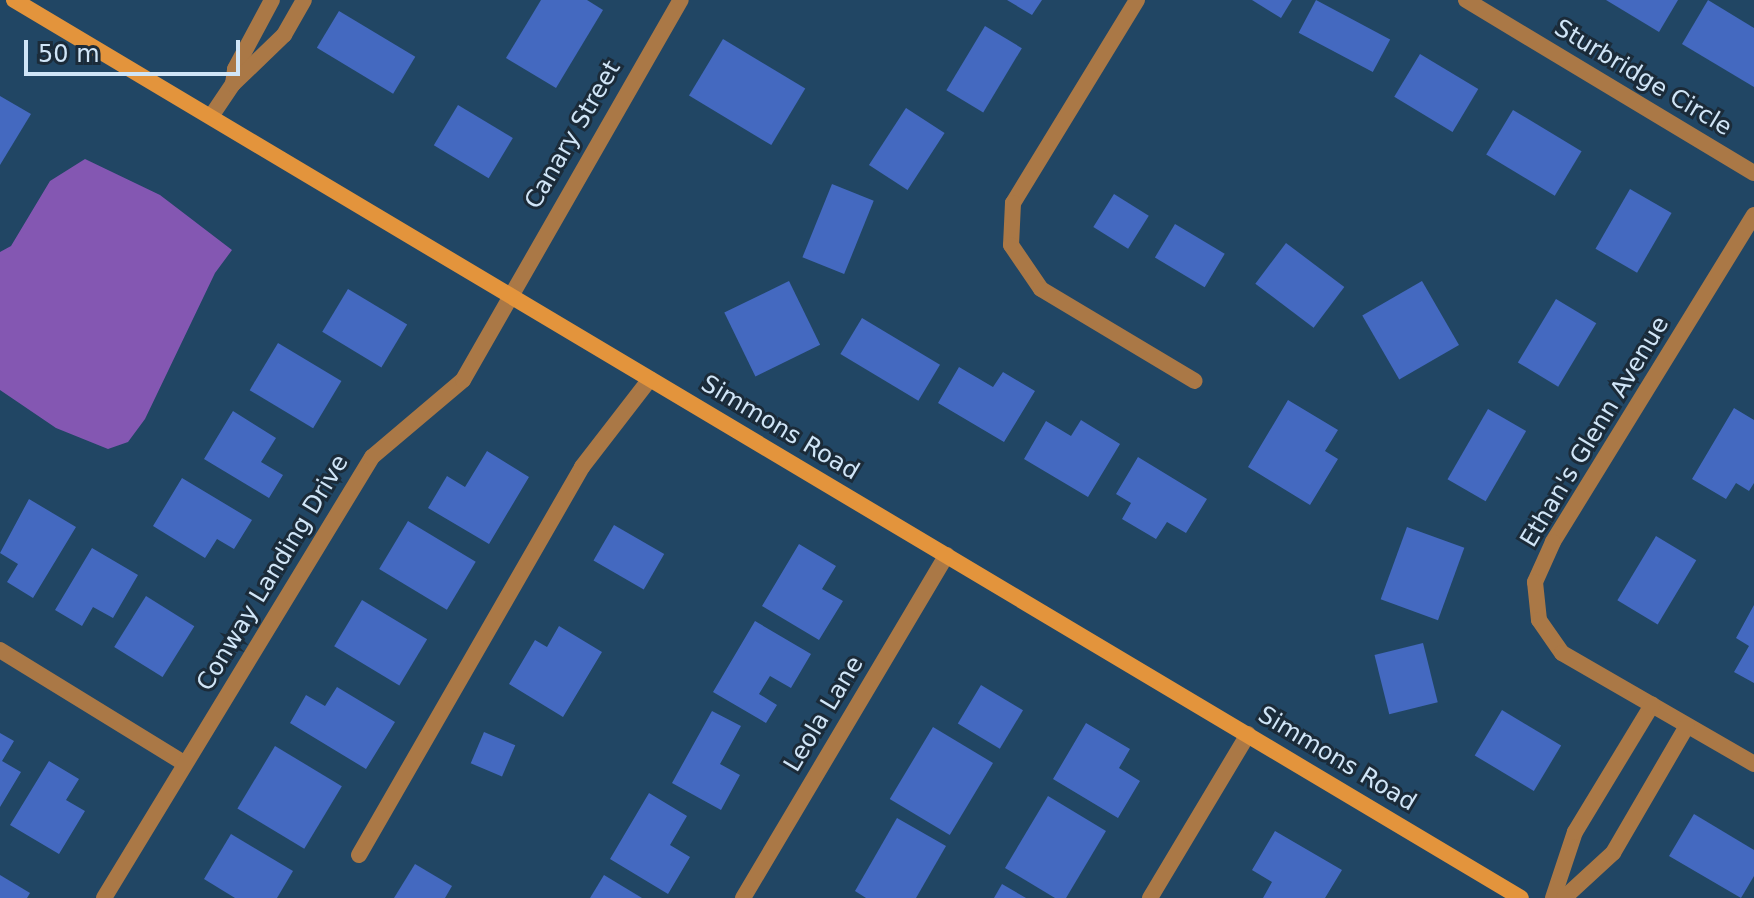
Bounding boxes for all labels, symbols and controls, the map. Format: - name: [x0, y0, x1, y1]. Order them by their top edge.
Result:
- street label: Sturbridge Circle: [1549, 14, 1737, 142]
- scale bar: [28, 24, 244, 74]
- text: 50 m: [38, 40, 100, 68]
- street label: Canary Street: [519, 56, 627, 214]
- street label: Ethan's Glenn Avenue: [1515, 312, 1675, 552]
- street label: Simmons Road: [696, 370, 864, 486]
- street label: Conway Landing Drive: [191, 450, 355, 696]
- street label: Leola Lane: [778, 651, 870, 777]
- street label: Simmons Road: [1253, 701, 1421, 817]

